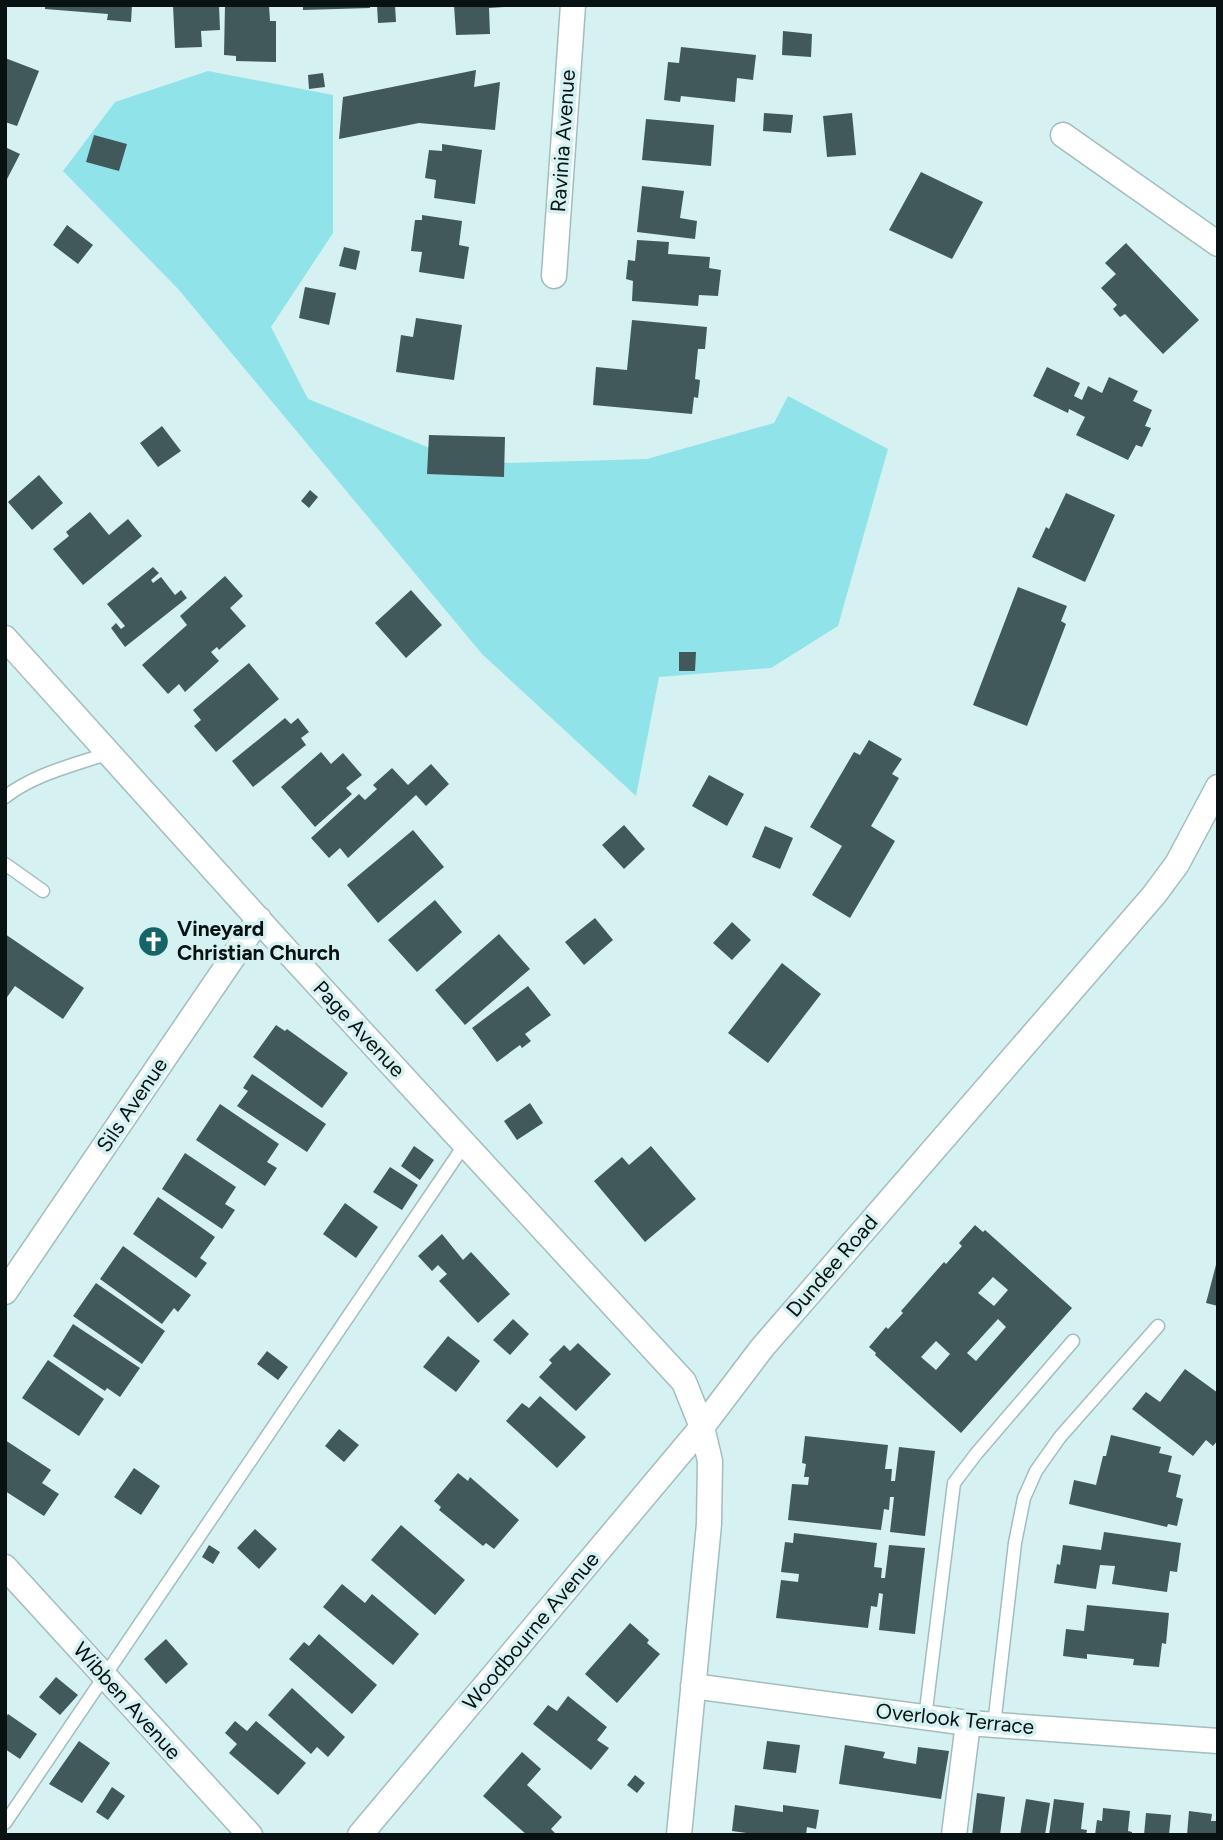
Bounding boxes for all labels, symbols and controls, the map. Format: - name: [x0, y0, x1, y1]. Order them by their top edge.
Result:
- street label: Ravinia Avenue: [545, 69, 580, 213]
- place label: Vineyard Christian Church: [177, 916, 340, 965]
- church icon: Vineyard Christian Church: [137, 924, 171, 958]
- street label: Page Avenue: [308, 975, 410, 1082]
- street label: Sils Avenue: [91, 1053, 172, 1157]
- street label: Dundee Road: [781, 1210, 883, 1322]
- street label: Woodbourne Avenue: [457, 1547, 604, 1715]
- street label: Wibben Avenue: [68, 1637, 187, 1764]
- street label: Overlook Terrace: [874, 1698, 1036, 1739]

